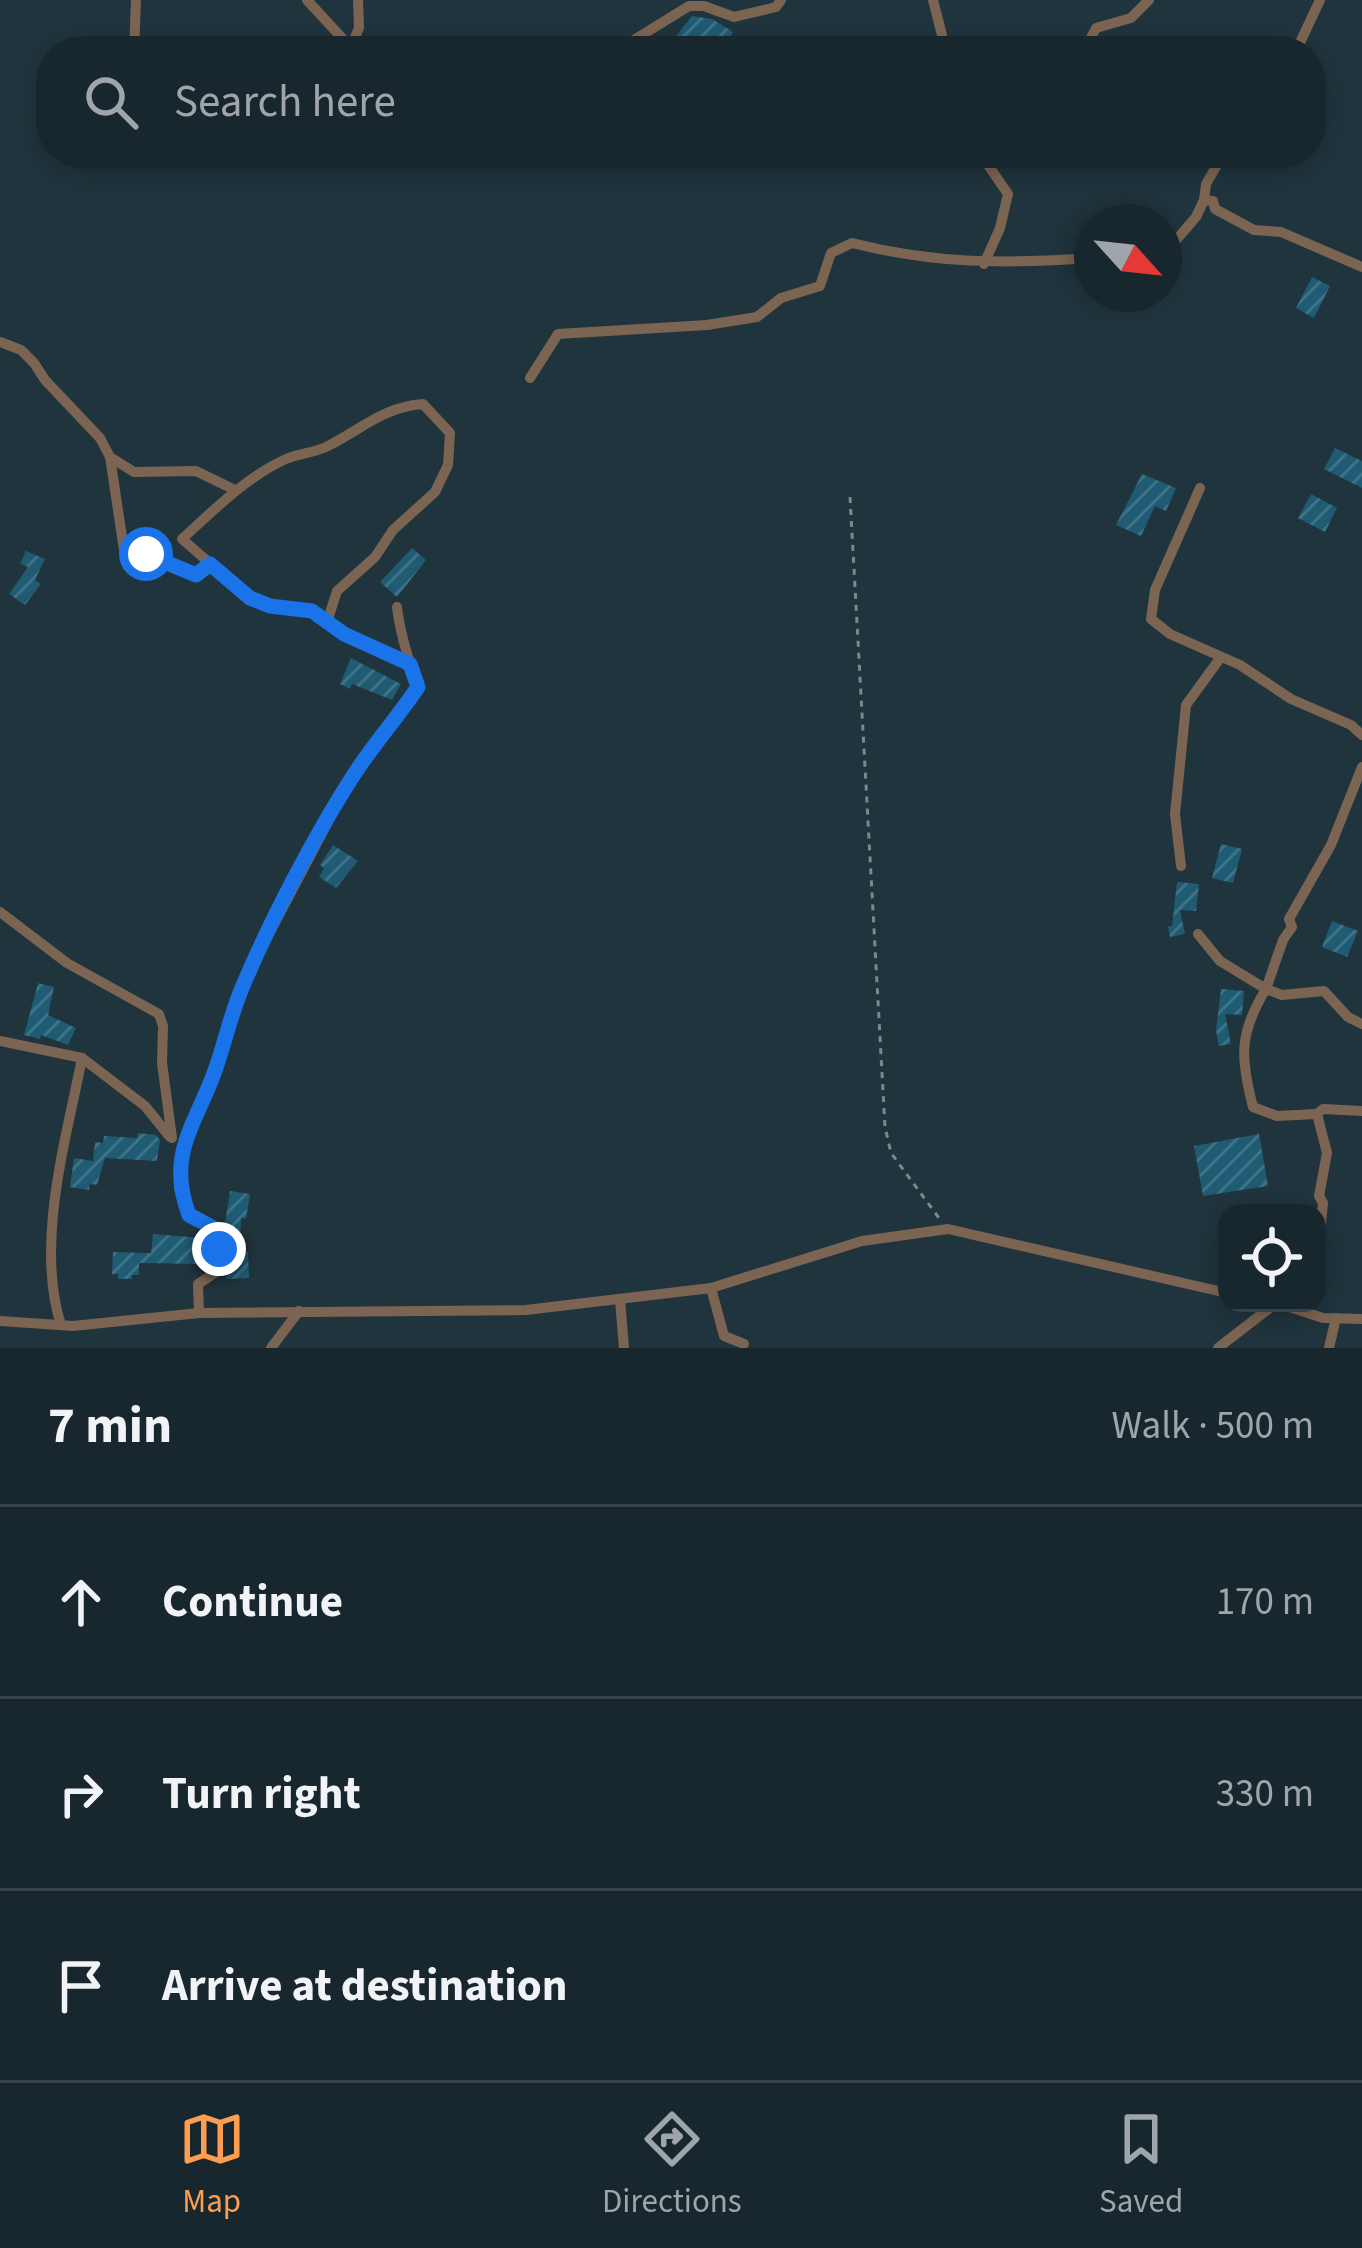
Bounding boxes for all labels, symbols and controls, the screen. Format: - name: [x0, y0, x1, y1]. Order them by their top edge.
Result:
- search box: [36, 36, 1326, 168]
- icon: search: [78, 69, 144, 135]
- text: Search here: [174, 70, 396, 134]
- north arrow: [1074, 204, 1182, 312]
- route start: [119, 527, 173, 581]
- map controls: [1218, 1204, 1326, 1312]
- button: locate: [1218, 1204, 1326, 1312]
- route end: [192, 1222, 246, 1276]
- text: 7 min: [48, 1390, 172, 1462]
- text: Walk · 500 m: [1111, 1398, 1314, 1454]
- icon: ahead: [48, 1569, 114, 1635]
- text: Continue: [162, 1570, 343, 1634]
- text: 170 m: [1216, 1574, 1314, 1630]
- icon: right: [48, 1761, 114, 1827]
- text: Turn right: [162, 1762, 361, 1826]
- text: 330 m: [1216, 1766, 1314, 1822]
- icon: arrive: [48, 1953, 114, 2019]
- text: Arrive at destination: [162, 1954, 567, 2018]
- tab: Map: [179, 2106, 245, 2225]
- tab: Directions: [602, 2106, 742, 2225]
- tab: Saved: [1099, 2106, 1183, 2225]

